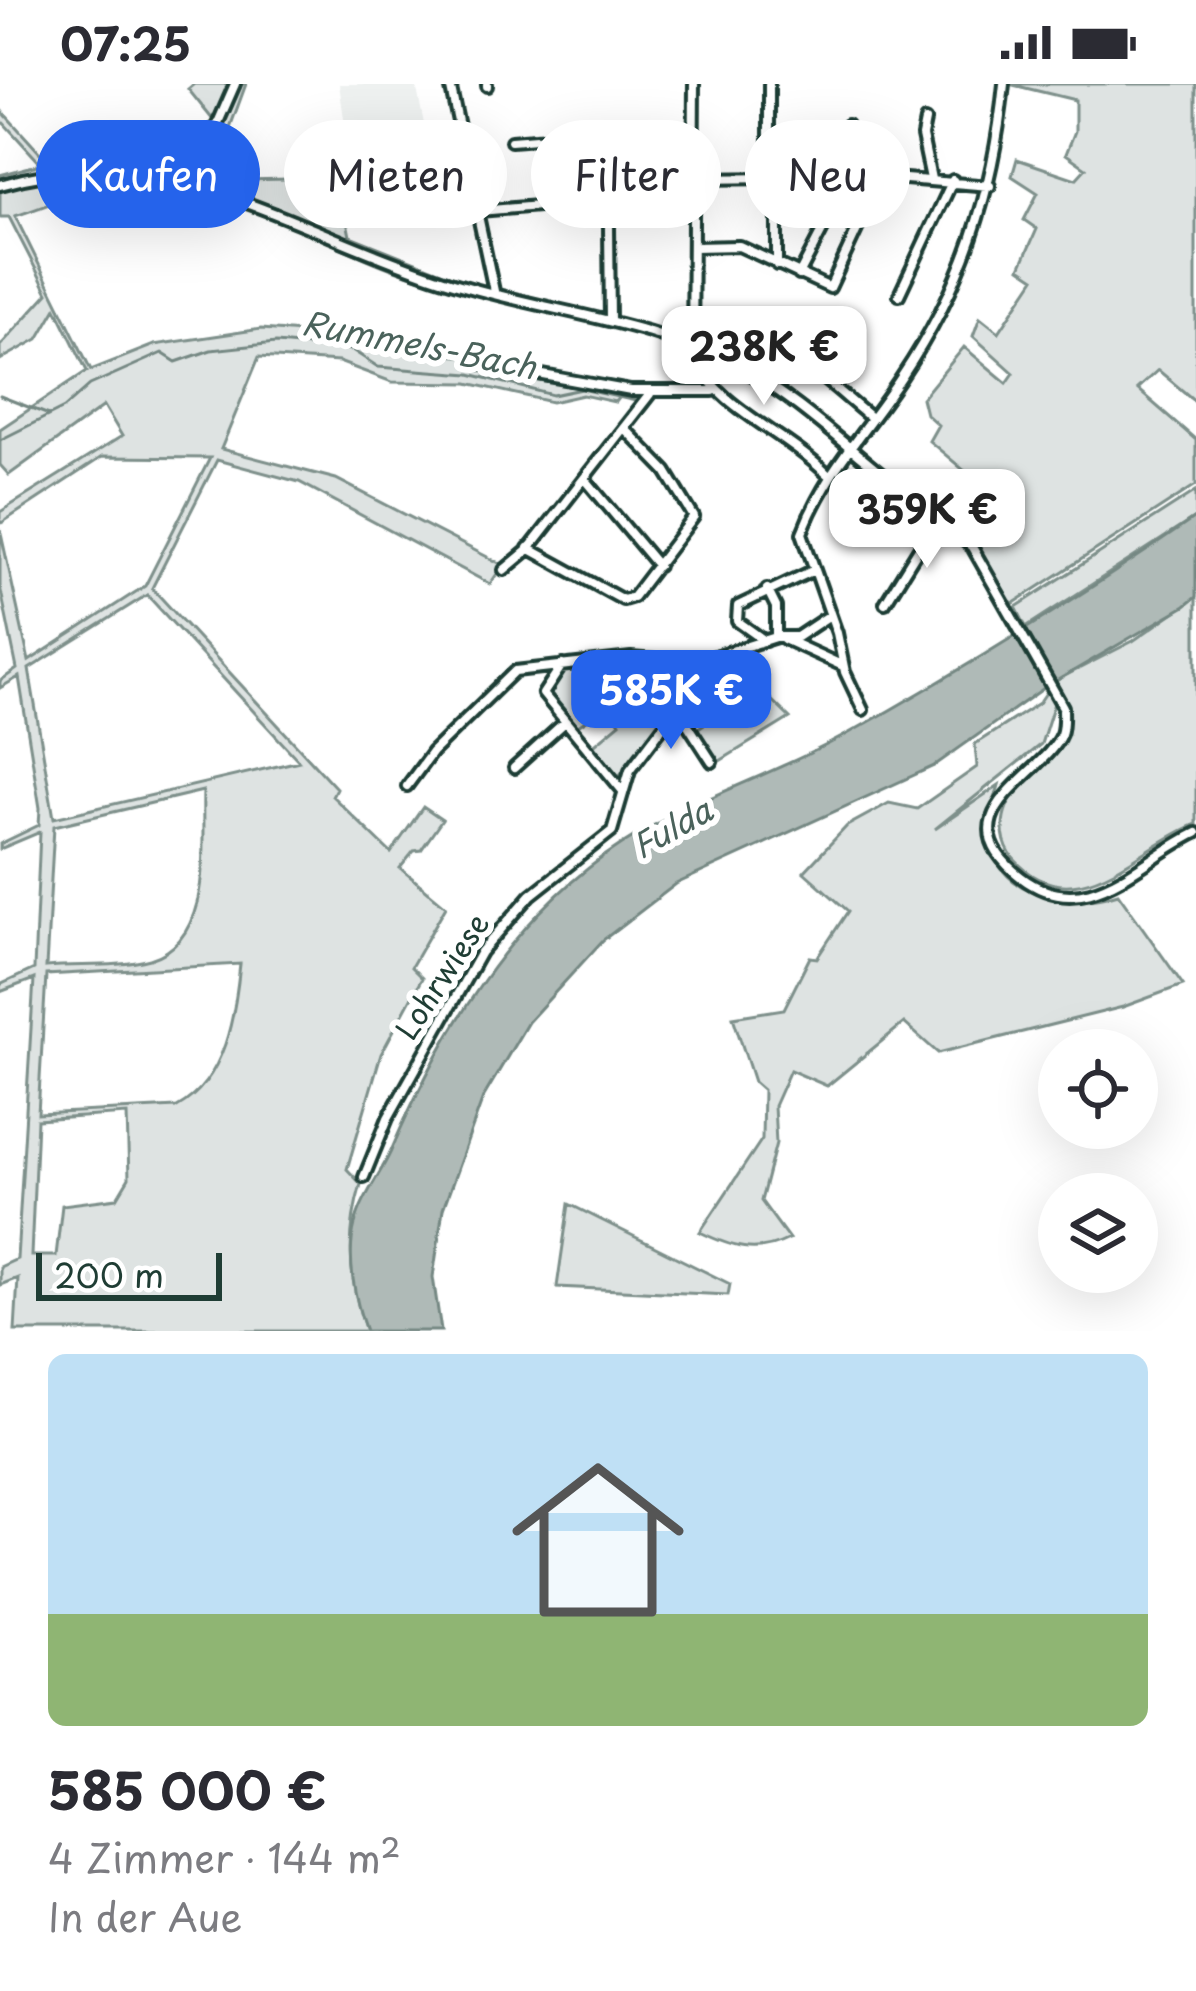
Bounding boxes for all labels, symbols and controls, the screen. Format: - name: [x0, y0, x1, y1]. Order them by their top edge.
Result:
- text: 07:25: [60, 8, 191, 76]
- chip: Kaufen: [36, 120, 260, 228]
- chip: Mieten: [284, 120, 507, 228]
- chip: Filter: [531, 120, 721, 228]
- chip: Neu: [745, 120, 910, 228]
- water label: Rummels-Bach: [298, 296, 541, 390]
- pin: 238K €: [666, 306, 862, 408]
- text: 238K €: [689, 315, 839, 374]
- pin: 359K €: [829, 469, 1025, 571]
- text: 359K €: [856, 478, 998, 537]
- pin: 585K €: [573, 650, 769, 752]
- text: 585K €: [598, 659, 744, 718]
- water label: Fulda: [622, 783, 721, 869]
- street label: Lohrwiese: [383, 903, 499, 1048]
- map controls: [1038, 1029, 1158, 1293]
- button: locate: [1038, 1029, 1158, 1149]
- button: layers: [1038, 1173, 1158, 1293]
- scale bar: [36, 1247, 222, 1300]
- text: 200 m: [54, 1249, 164, 1299]
- icon: home: [490, 1432, 706, 1648]
- text: 585 000 €: [48, 1750, 327, 1827]
- text: 4 Zimmer · 144 m²: [48, 1827, 401, 1886]
- text: In der Aue: [48, 1886, 242, 1945]

